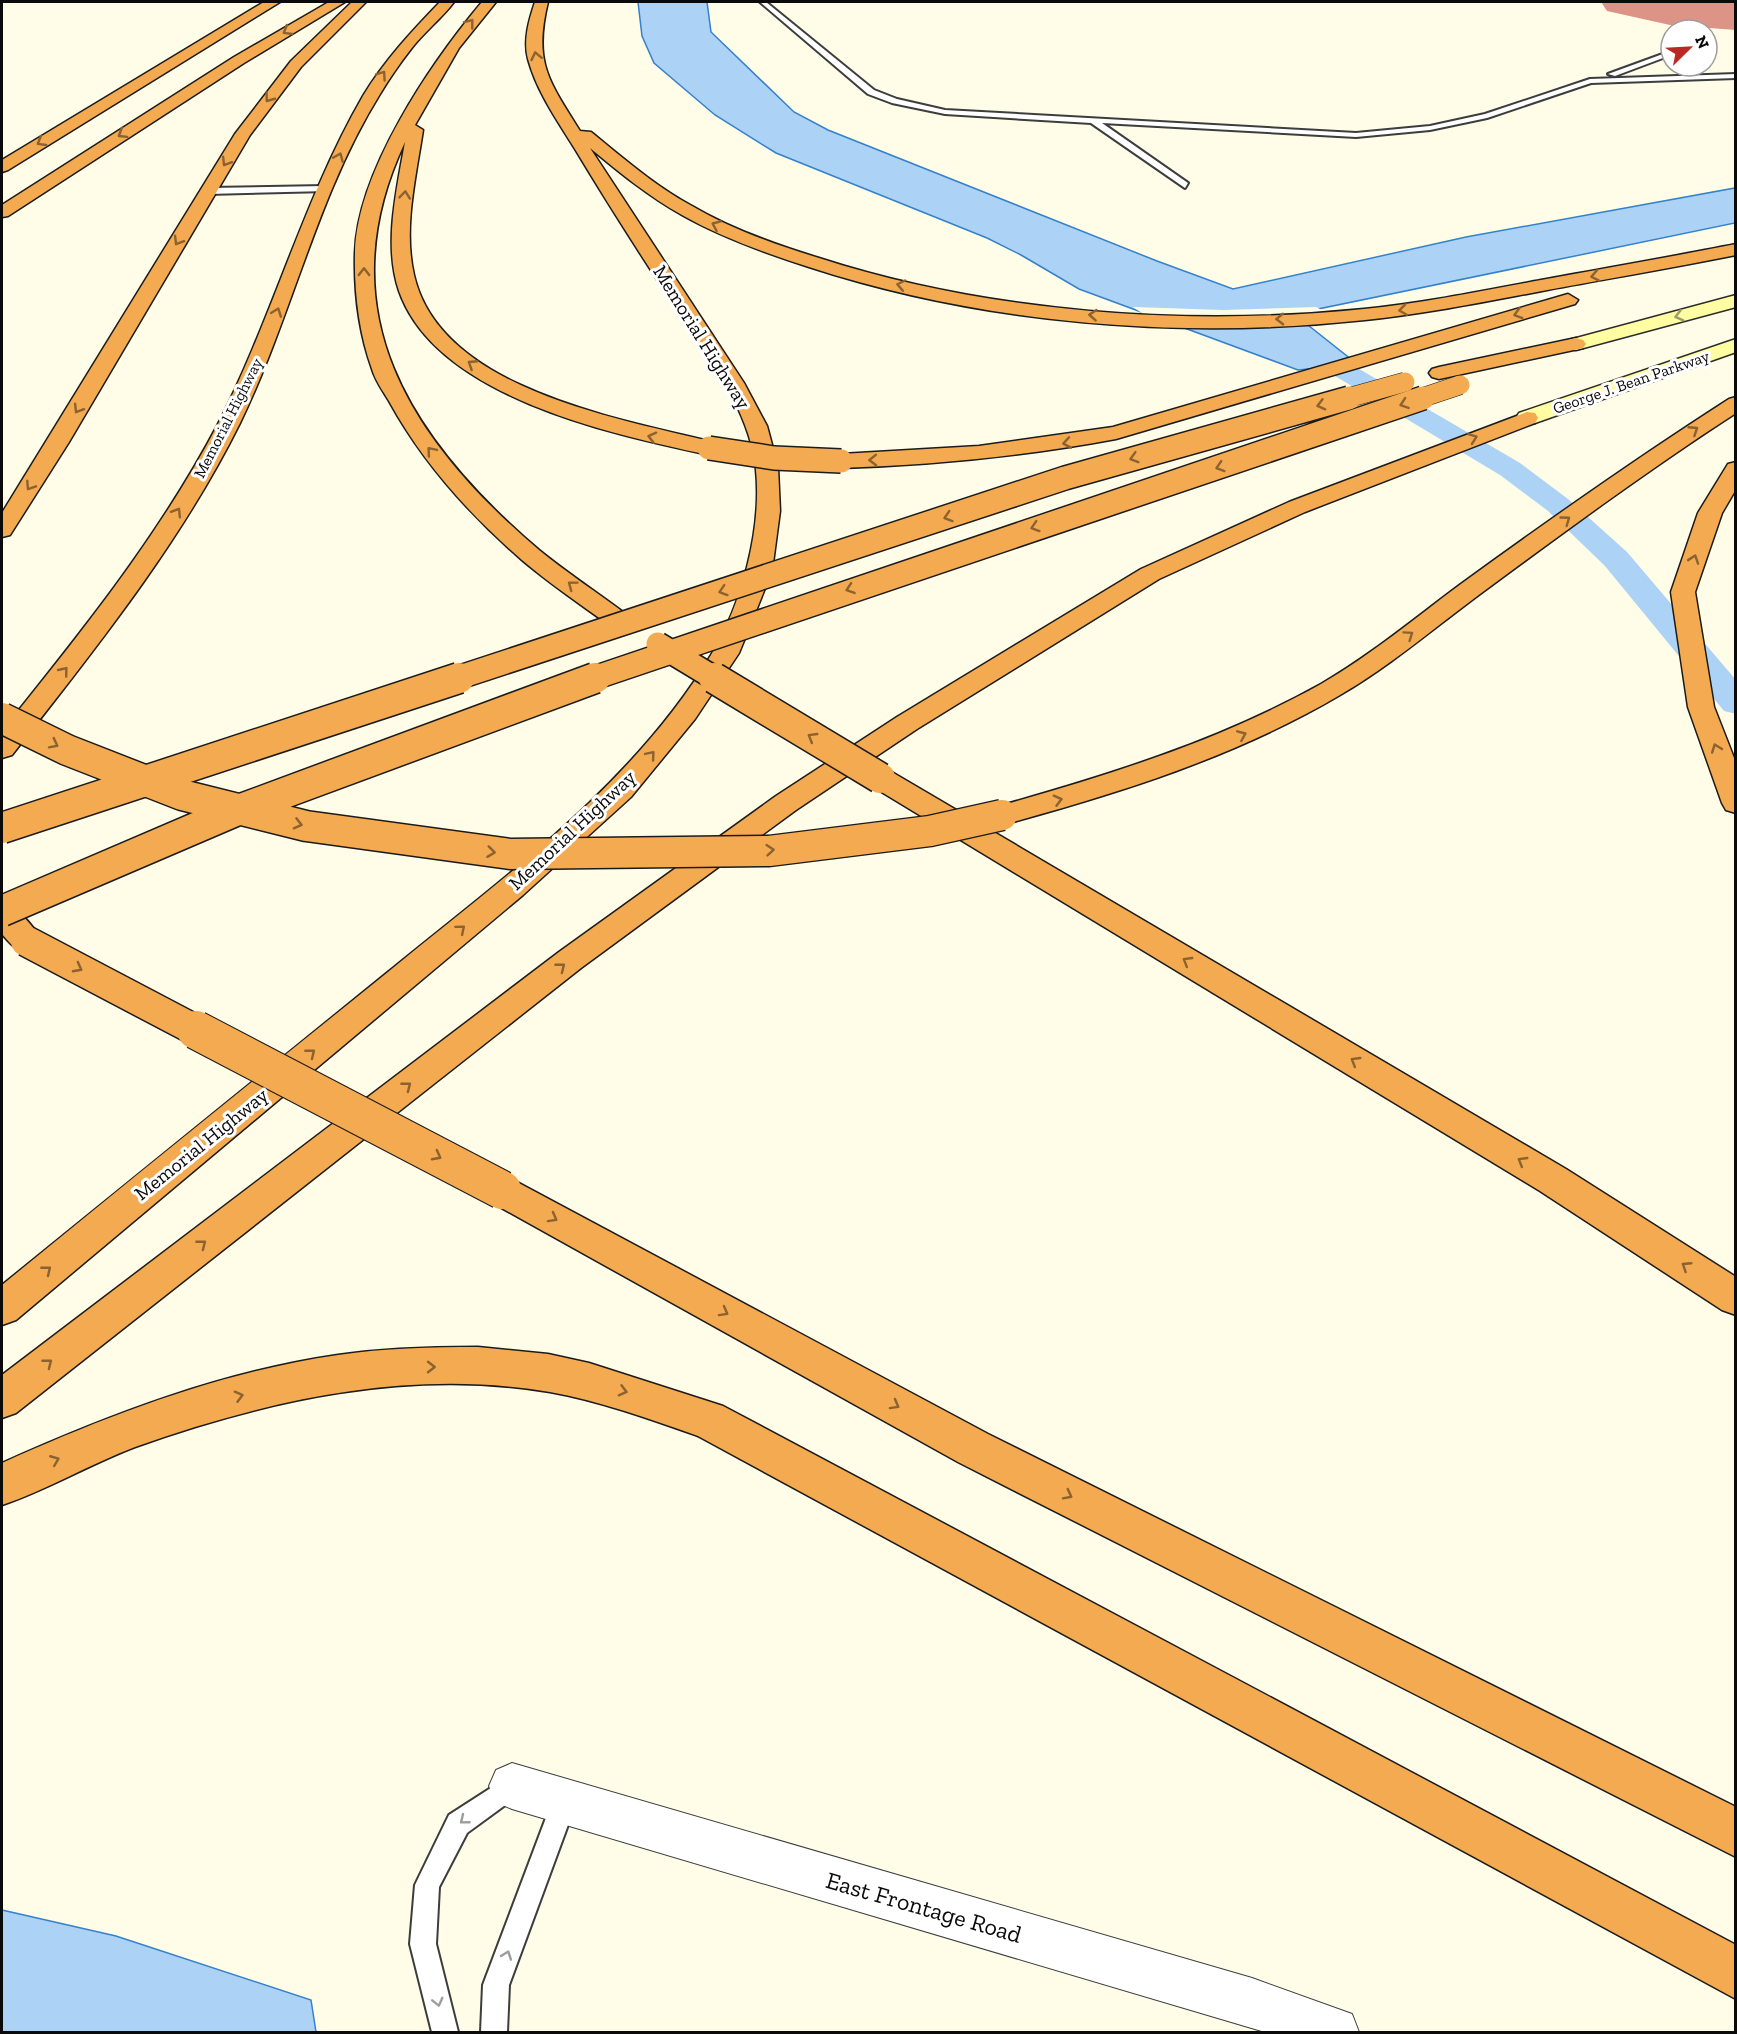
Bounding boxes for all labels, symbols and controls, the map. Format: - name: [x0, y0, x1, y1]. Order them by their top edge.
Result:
- north arrow: [1659, 18, 1719, 78]
- one-way arrow: [463, 19, 474, 30]
- one-way arrow: [283, 23, 294, 34]
- text: N: [1691, 33, 1713, 52]
- one-way arrow: [530, 52, 543, 62]
- one-way arrow: [375, 71, 386, 82]
- one-way arrow: [265, 91, 276, 102]
- one-way arrow: [118, 127, 128, 139]
- one-way arrow: [37, 135, 47, 147]
- one-way arrow: [332, 153, 344, 164]
- one-way arrow: [221, 156, 233, 166]
- one-way arrow: [398, 190, 411, 199]
- one-way arrow: [711, 220, 722, 232]
- one-way arrow: [173, 235, 185, 245]
- street label: Memorial Highway: [648, 261, 756, 414]
- one-way arrow: [358, 268, 370, 277]
- one-way arrow: [1591, 269, 1601, 282]
- one-way arrow: [896, 280, 906, 293]
- one-way arrow: [1399, 303, 1408, 315]
- one-way arrow: [1513, 307, 1523, 320]
- one-way arrow: [270, 308, 283, 318]
- one-way arrow: [1089, 309, 1098, 322]
- one-way arrow: [1674, 309, 1684, 322]
- one-way arrow: [1276, 313, 1285, 326]
- street label: George J. Bean Parkway: [1550, 346, 1713, 418]
- street label: Memorial Highway: [190, 354, 267, 481]
- one-way arrow: [468, 360, 479, 371]
- one-way arrow: [1400, 397, 1410, 409]
- one-way arrow: [1317, 398, 1327, 410]
- one-way arrow: [74, 403, 85, 413]
- one-way arrow: [1688, 425, 1698, 437]
- one-way arrow: [647, 431, 657, 444]
- one-way arrow: [1467, 433, 1478, 445]
- one-way arrow: [1062, 436, 1072, 449]
- one-way arrow: [427, 447, 438, 458]
- one-way arrow: [1129, 451, 1139, 464]
- one-way arrow: [868, 454, 877, 466]
- one-way arrow: [1215, 459, 1226, 472]
- one-way arrow: [25, 480, 37, 490]
- one-way arrow: [169, 508, 181, 518]
- one-way arrow: [943, 510, 954, 522]
- one-way arrow: [1560, 516, 1571, 527]
- one-way arrow: [1030, 520, 1041, 533]
- one-way arrow: [1687, 554, 1699, 565]
- one-way arrow: [567, 581, 578, 592]
- one-way arrow: [845, 582, 856, 595]
- one-way arrow: [718, 584, 729, 597]
- one-way arrow: [1402, 631, 1413, 642]
- one-way arrow: [57, 667, 68, 678]
- one-way arrow: [1236, 730, 1247, 742]
- one-way arrow: [808, 732, 818, 744]
- one-way arrow: [47, 737, 58, 748]
- one-way arrow: [1710, 743, 1723, 754]
- one-way arrow: [643, 750, 654, 761]
- street label: Memorial Highway: [504, 764, 641, 895]
- one-way arrow: [1053, 795, 1063, 808]
- one-way arrow: [293, 816, 303, 829]
- one-way arrow: [766, 844, 775, 857]
- one-way arrow: [487, 845, 496, 857]
- one-way arrow: [454, 925, 465, 936]
- one-way arrow: [1183, 957, 1193, 969]
- one-way arrow: [72, 961, 82, 972]
- one-way arrow: [554, 964, 565, 975]
- one-way arrow: [304, 1049, 315, 1060]
- one-way arrow: [1351, 1057, 1361, 1069]
- street label: Memorial Highway: [129, 1082, 273, 1205]
- one-way arrow: [400, 1083, 411, 1094]
- one-way arrow: [430, 1149, 441, 1160]
- one-way arrow: [1518, 1157, 1528, 1169]
- one-way arrow: [547, 1211, 557, 1222]
- one-way arrow: [196, 1240, 207, 1251]
- one-way arrow: [1682, 1263, 1693, 1274]
- one-way arrow: [40, 1267, 51, 1278]
- one-way arrow: [718, 1305, 728, 1316]
- one-way arrow: [41, 1359, 52, 1370]
- one-way arrow: [426, 1361, 435, 1373]
- one-way arrow: [618, 1384, 628, 1397]
- one-way arrow: [233, 1391, 243, 1403]
- one-way arrow: [889, 1398, 900, 1409]
- one-way arrow: [48, 1455, 59, 1467]
- one-way arrow: [1062, 1488, 1073, 1500]
- one-way arrow: [460, 1813, 471, 1824]
- street label: East Frontage Road: [823, 1865, 1025, 1949]
- one-way arrow: [500, 1950, 512, 1961]
- one-way arrow: [430, 1997, 443, 2007]

